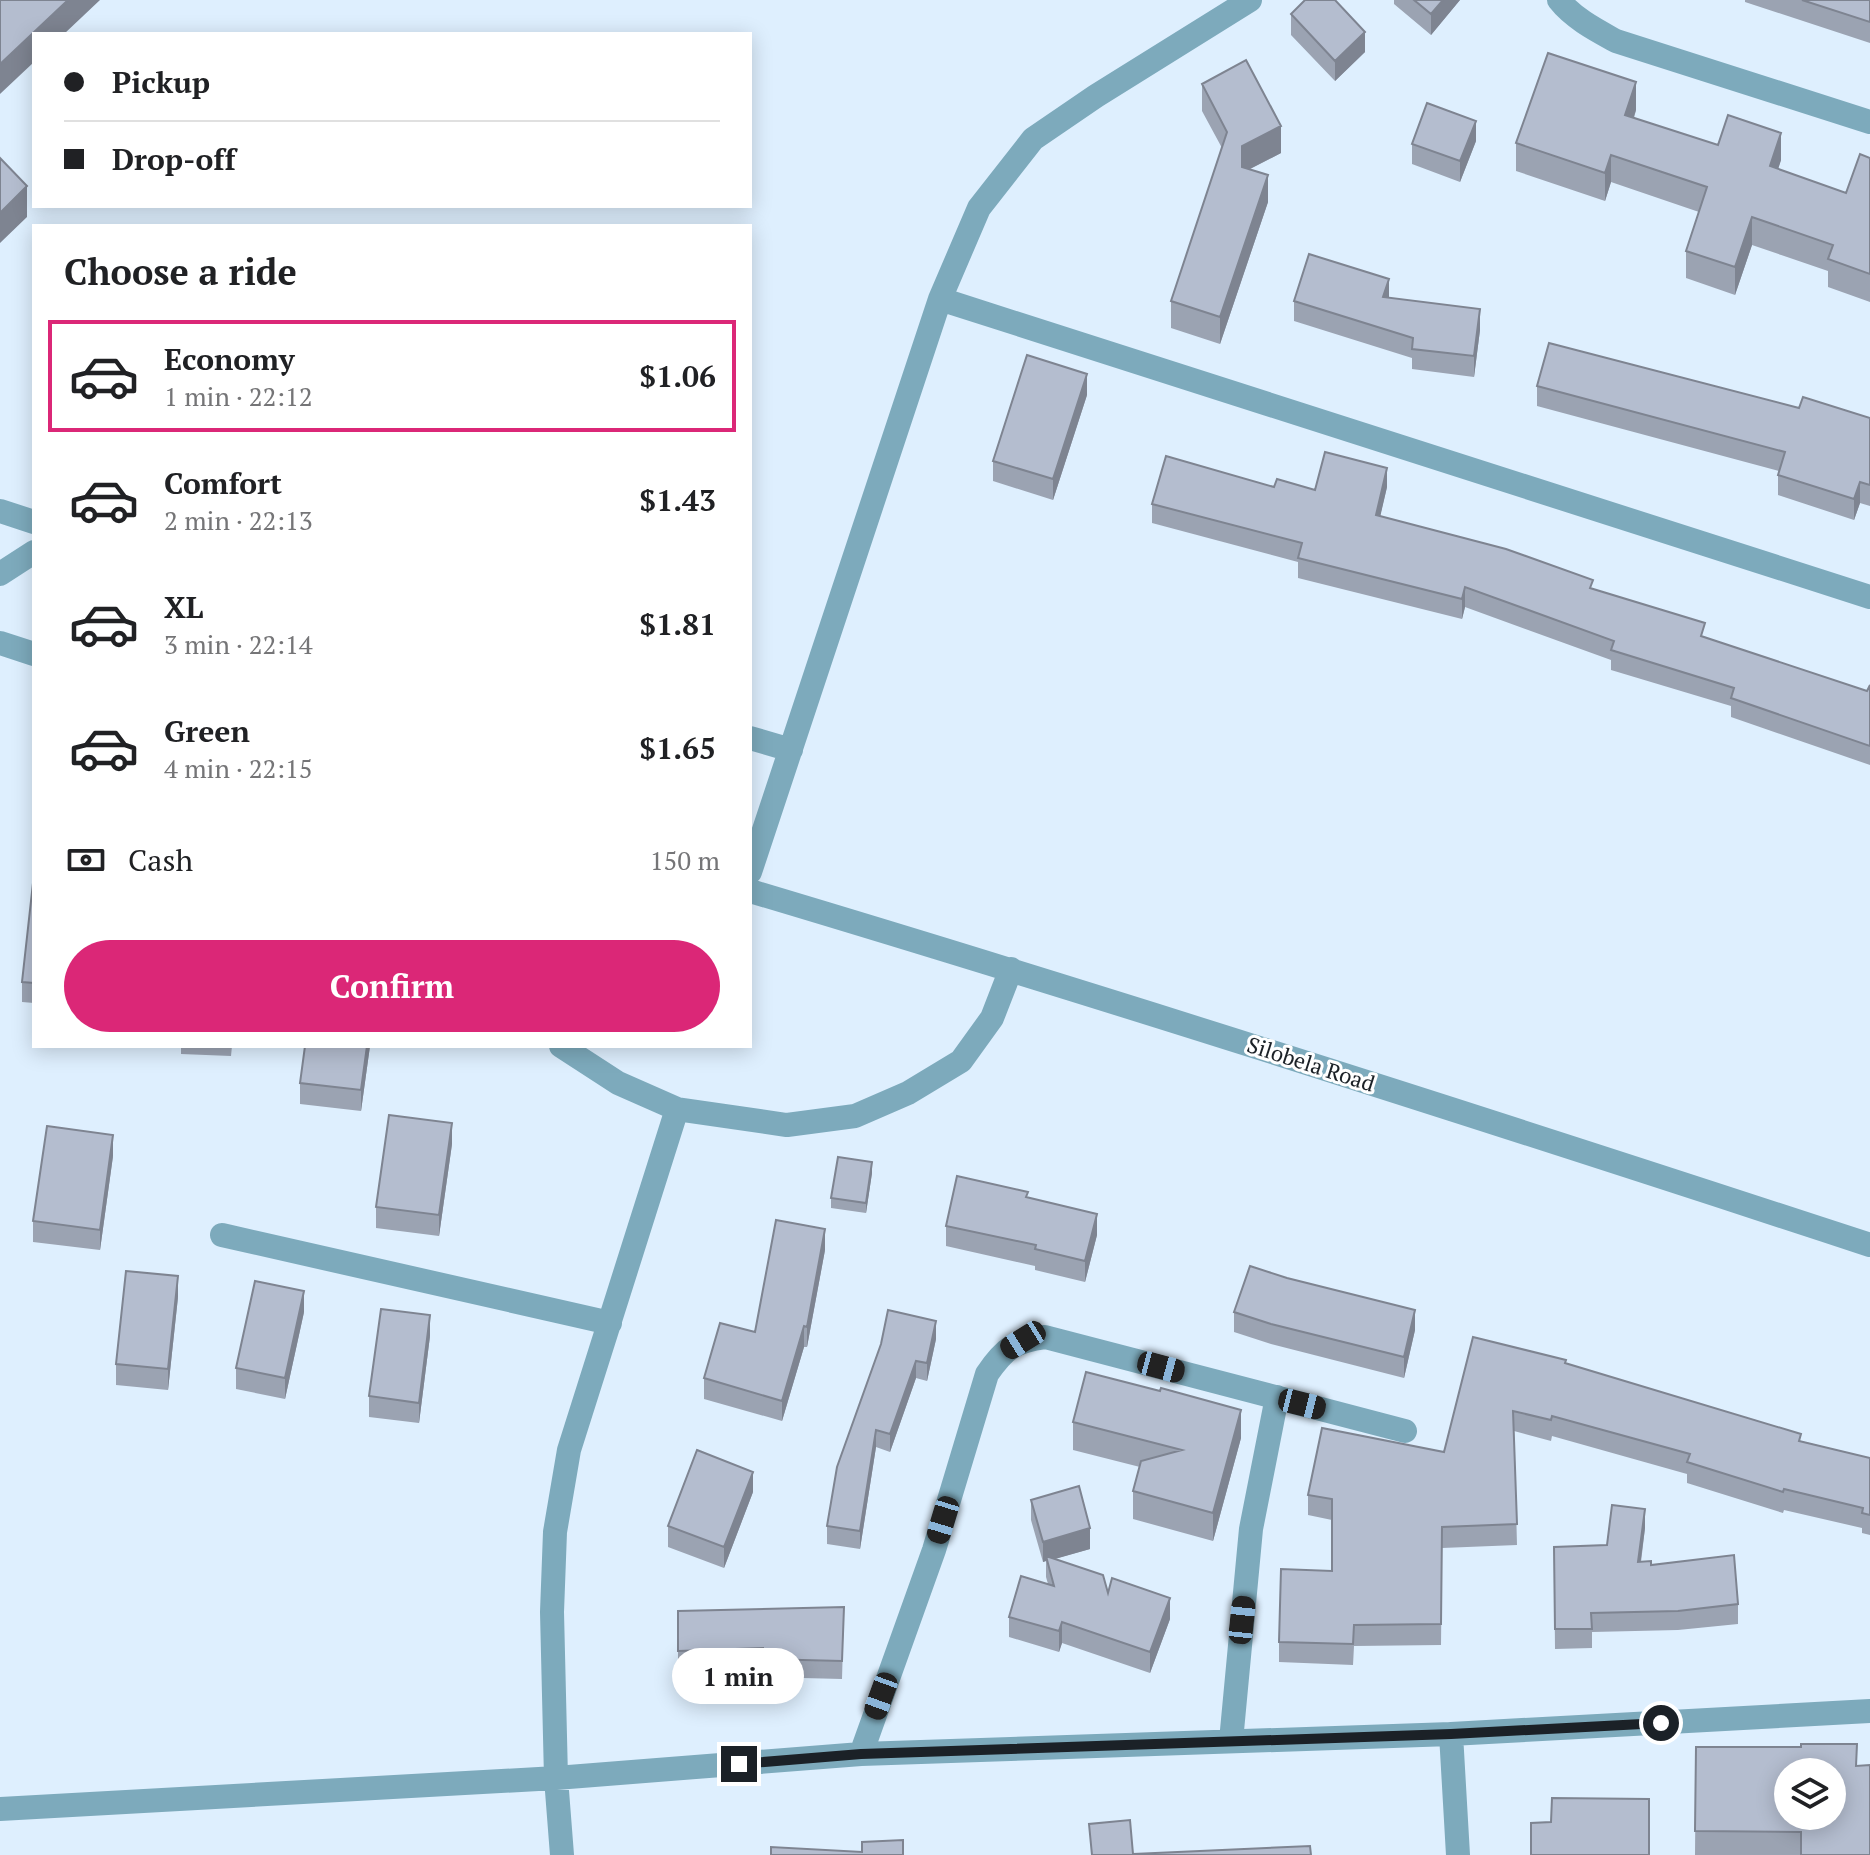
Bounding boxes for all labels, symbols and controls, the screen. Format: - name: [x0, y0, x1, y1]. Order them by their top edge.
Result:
- text: Pickup: [112, 62, 210, 102]
- text: Drop-off: [112, 139, 236, 179]
- text: Choose a ride: [64, 248, 297, 295]
- text: Economy: [164, 339, 295, 379]
- icon: car: [68, 340, 140, 412]
- text: $1.06: [639, 356, 716, 396]
- text: 1 min · 22:12: [164, 379, 313, 413]
- text: Comfort: [164, 463, 282, 503]
- icon: car: [68, 464, 140, 536]
- text: $1.43: [639, 480, 716, 520]
- text: 2 min · 22:13: [164, 503, 313, 537]
- text: XL: [164, 587, 203, 627]
- icon: car: [68, 588, 140, 660]
- text: $1.81: [639, 604, 716, 644]
- text: 3 min · 22:14: [164, 627, 313, 661]
- text: Green: [164, 711, 250, 751]
- icon: car: [68, 712, 140, 784]
- text: $1.65: [639, 728, 716, 768]
- text: 4 min · 22:15: [164, 751, 313, 785]
- icon: cash: [64, 838, 108, 882]
- text: Cash: [128, 840, 193, 880]
- text: 150 m: [650, 843, 720, 877]
- button: Confirm: [64, 940, 720, 1032]
- street label: Silobela Road: [1244, 1029, 1379, 1098]
- car: [996, 1317, 1050, 1363]
- car: [1135, 1349, 1187, 1385]
- car: [1276, 1387, 1328, 1421]
- car: [925, 1494, 961, 1546]
- car: [1228, 1595, 1256, 1645]
- callout: 1 min: [673, 1648, 805, 1704]
- text: 1 min: [702, 1659, 774, 1693]
- car: [862, 1669, 900, 1723]
- route start: [1643, 1705, 1679, 1741]
- route end: [721, 1746, 757, 1782]
- map controls: [1774, 1758, 1846, 1830]
- button: layers: [1774, 1758, 1846, 1830]

